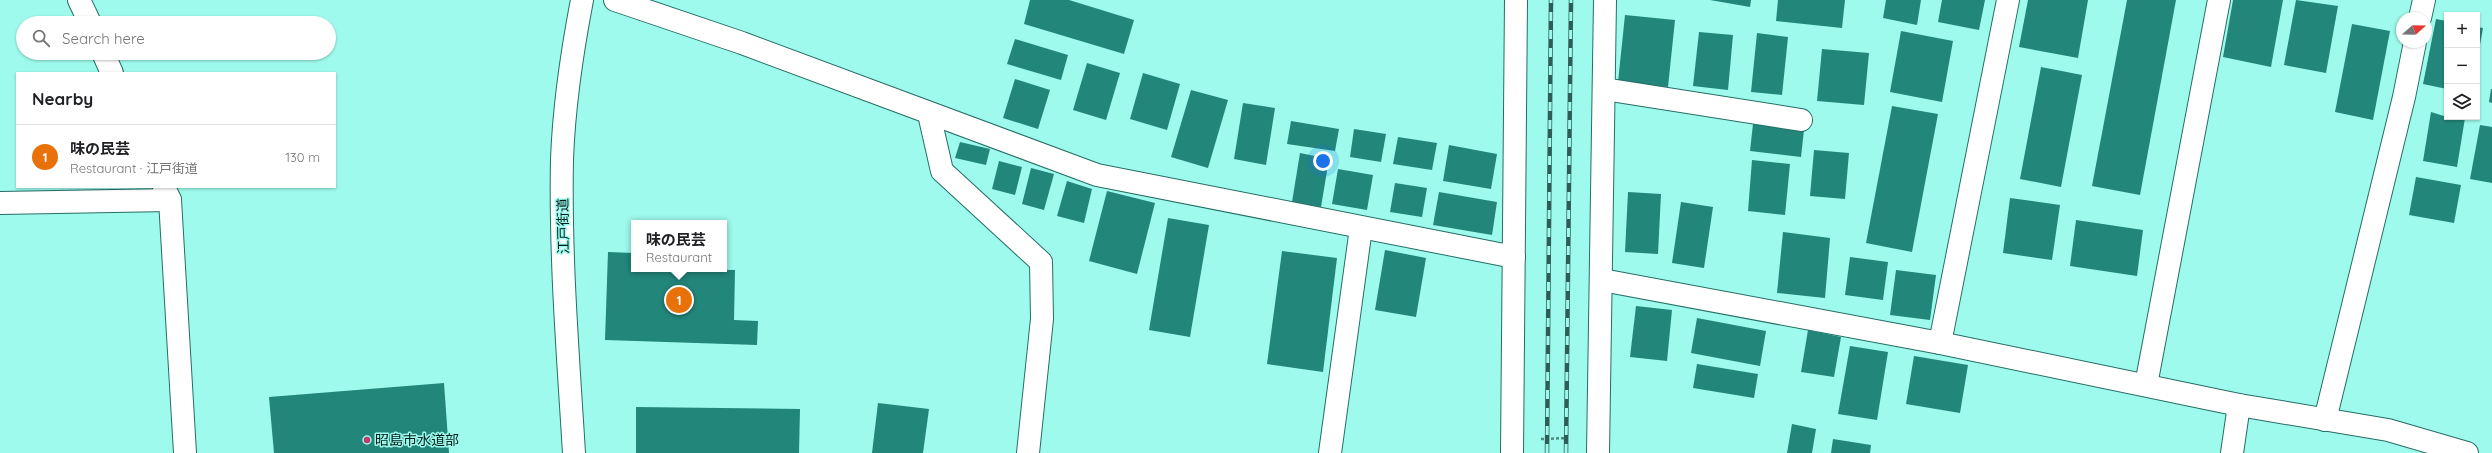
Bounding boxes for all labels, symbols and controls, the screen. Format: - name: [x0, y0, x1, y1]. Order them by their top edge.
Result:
- north arrow: [2396, 12, 2432, 48]
- map controls: [2444, 12, 2480, 120]
- button: +: [2444, 12, 2480, 48]
- search box: [16, 16, 336, 60]
- icon: search: [30, 27, 52, 49]
- text: Search here: [62, 29, 145, 48]
- button: −: [2444, 48, 2480, 84]
- button: layers: [2444, 84, 2480, 120]
- text: Nearby: [32, 88, 93, 109]
- text: 味の民芸: [70, 139, 130, 158]
- text: 1: [42, 149, 48, 165]
- text: 130 m: [285, 149, 320, 165]
- your location: [1313, 151, 1333, 171]
- text: Restaurant · 江戸街道: [70, 160, 198, 176]
- street label: 江戸街道: [554, 198, 572, 254]
- popup: [631, 220, 727, 272]
- text: 味の民芸: [646, 230, 706, 249]
- text: Restaurant: [646, 249, 712, 265]
- pin: 1: [666, 285, 692, 315]
- place label: 昭島市水道部: [375, 431, 459, 449]
- marker: 昭島市水道部: [362, 435, 372, 445]

